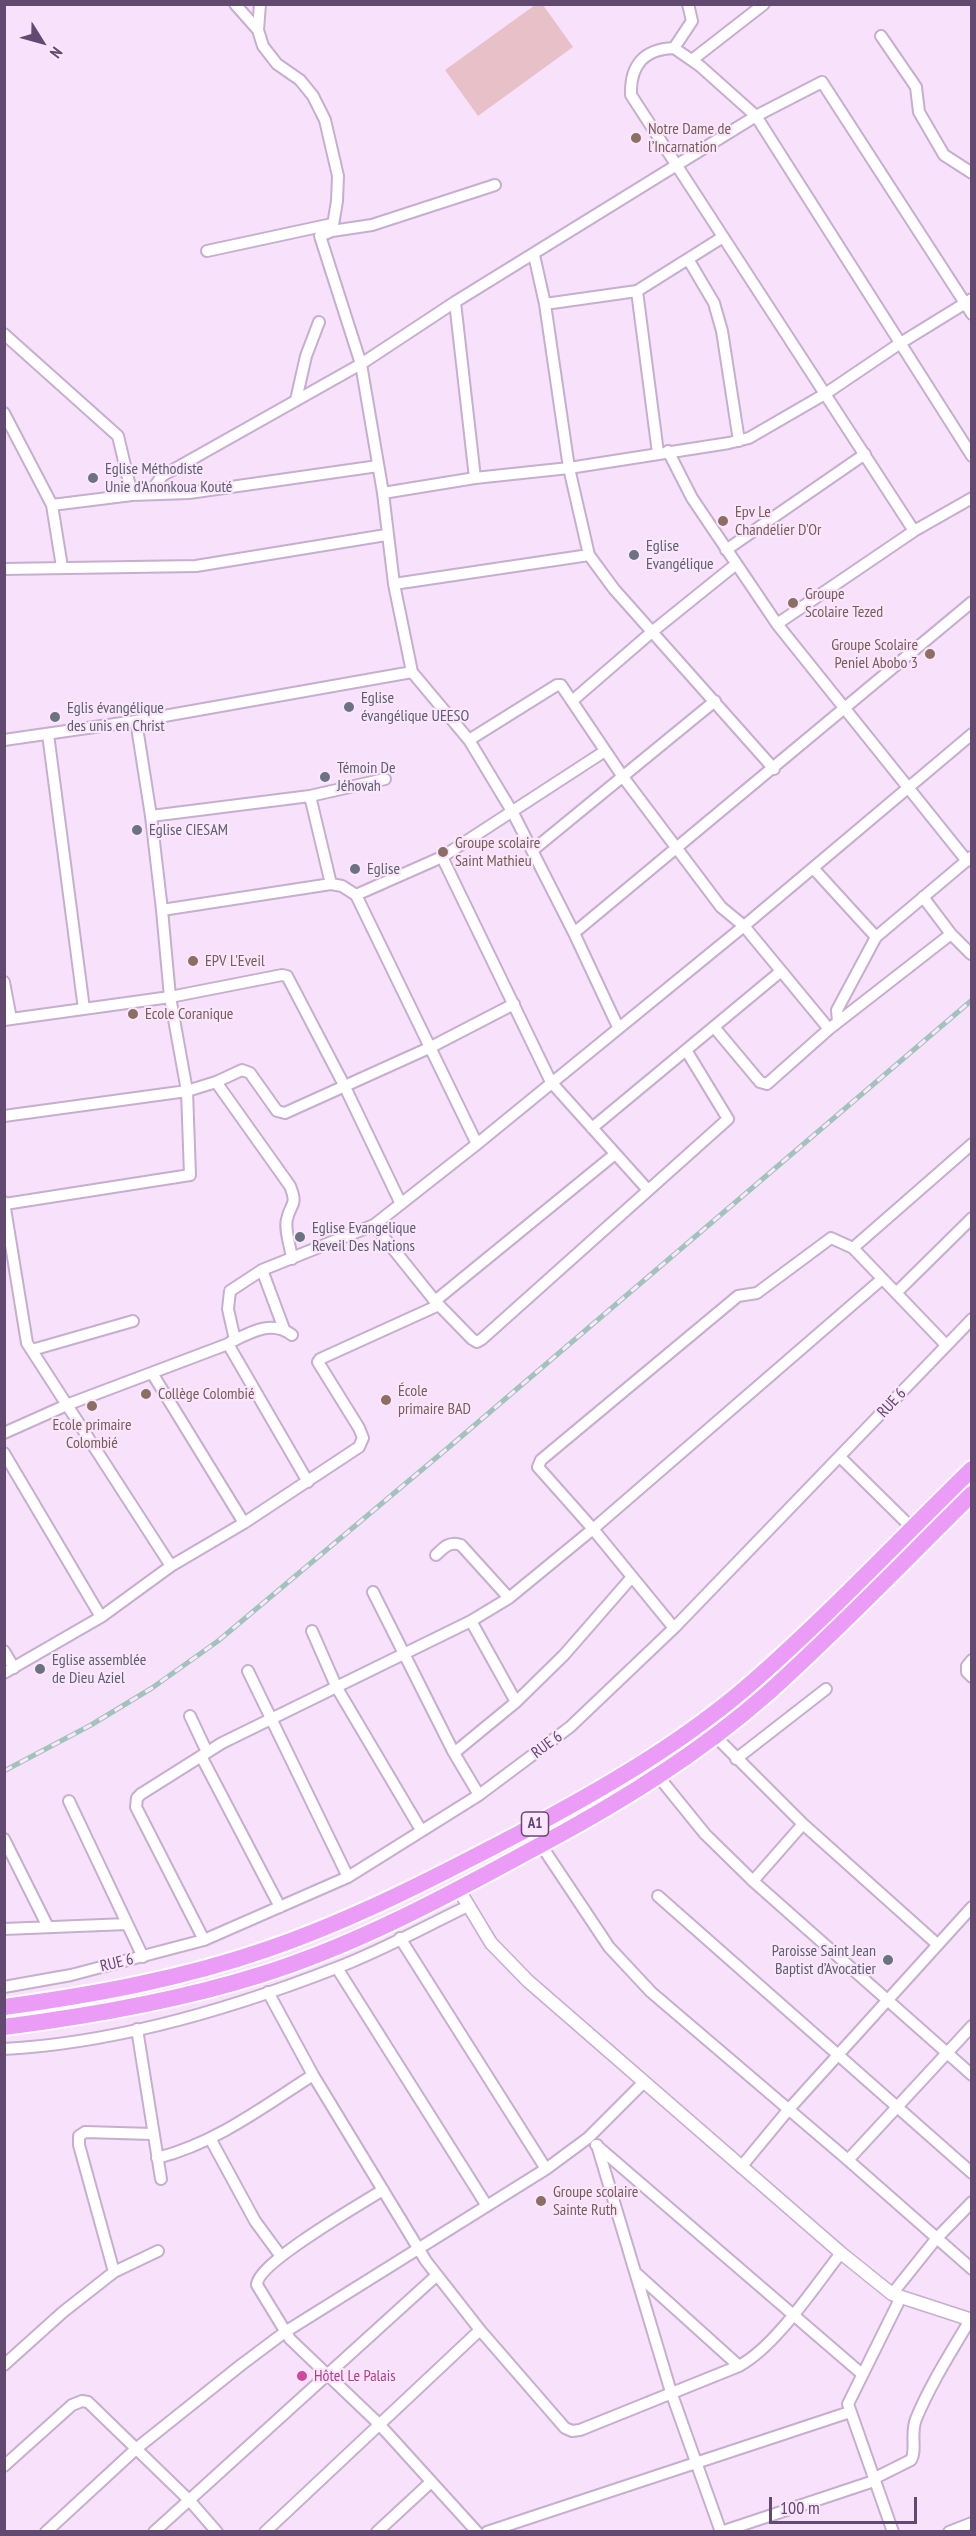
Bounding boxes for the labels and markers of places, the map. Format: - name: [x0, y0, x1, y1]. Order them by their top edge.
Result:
- place label: Notre Dame de l’Incarnation: [648, 119, 731, 157]
- marker: Notre Dame de l’Incarnation: [629, 131, 643, 145]
- place label: Eglise Méthodiste Unie d'Anonkoua Kouté: [105, 459, 232, 497]
- marker: Eglise Méthodiste Unie d'Anonkoua Kouté: [86, 471, 100, 485]
- place label: Epv Le Chandelier D'Or: [735, 502, 821, 540]
- marker: Epv Le Chandelier D'Or: [716, 514, 730, 528]
- place label: Eglise Evangélique: [646, 536, 714, 574]
- marker: Eglise Evangélique: [627, 548, 641, 562]
- place label: Groupe Scolaire Tezed: [805, 584, 883, 622]
- marker: Groupe Scolaire Tezed: [786, 596, 800, 610]
- place label: Groupe Scolaire Peniel Abobo 3: [831, 635, 918, 673]
- marker: Groupe Scolaire Peniel Abobo 3: [923, 647, 937, 661]
- place label: Eglise évangélique UEESO: [361, 688, 469, 726]
- place label: Eglis évangélique des unis en Christ: [67, 698, 165, 736]
- marker: Eglise évangélique UEESO: [342, 700, 356, 714]
- marker: Eglis évangélique des unis en Christ: [48, 710, 62, 724]
- place label: Témoin De Jéhovah: [337, 758, 396, 796]
- marker: Témoin De Jéhovah: [318, 770, 332, 784]
- place label: Eglise CIESAM: [149, 820, 228, 840]
- marker: Eglise CIESAM: [130, 823, 144, 837]
- place label: Groupe scolaire Saint Mathieu: [455, 833, 540, 871]
- marker: Groupe scolaire Saint Mathieu: [436, 845, 450, 859]
- place label: Eglise: [367, 859, 400, 879]
- marker: Eglise: [348, 862, 362, 876]
- place label: EPV L'Eveil: [205, 951, 265, 971]
- marker: EPV L'Eveil: [186, 954, 200, 968]
- place label: Ecole Coranique: [145, 1004, 233, 1024]
- marker: Ecole Coranique: [126, 1007, 140, 1021]
- place label: Eglise Evangelique Reveil Des Nations: [312, 1218, 416, 1256]
- marker: Eglise Evangelique Reveil Des Nations: [293, 1230, 307, 1244]
- place label: École primaire BAD: [398, 1381, 471, 1419]
- place label: Collège Colombié: [158, 1384, 255, 1404]
- marker: Collège Colombié: [139, 1387, 153, 1401]
- marker: École primaire BAD: [379, 1393, 393, 1407]
- marker: Ecole primaire Colombié: [85, 1399, 99, 1413]
- place label: Ecole primaire Colombié: [52, 1415, 132, 1453]
- place label: Eglise assemblée de Dieu Aziel: [52, 1650, 146, 1688]
- marker: Eglise assemblée de Dieu Aziel: [33, 1662, 47, 1676]
- place label: Paroisse Saint Jean Baptist d’Avocatier: [772, 1941, 876, 1979]
- marker: Paroisse Saint Jean Baptist d’Avocatier: [881, 1953, 895, 1967]
- place label: Groupe scolaire Sainte Ruth: [553, 2182, 638, 2220]
- marker: Groupe scolaire Sainte Ruth: [534, 2194, 548, 2208]
- place label: Hôtel Le Palais: [314, 2366, 396, 2386]
- marker: Hôtel Le Palais: [295, 2369, 309, 2383]

